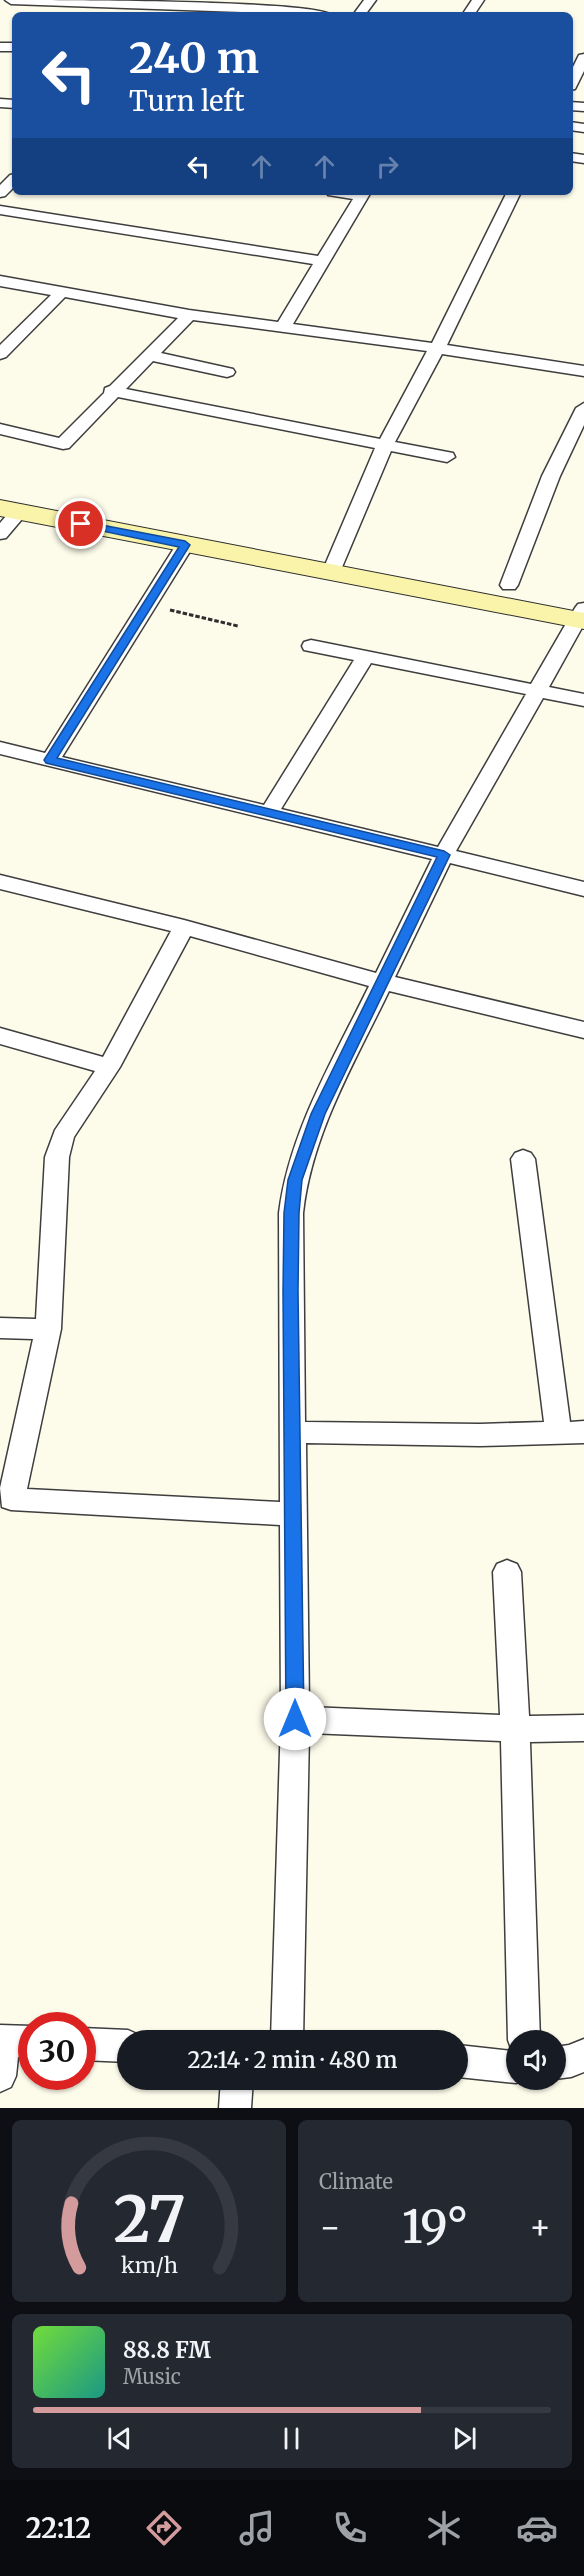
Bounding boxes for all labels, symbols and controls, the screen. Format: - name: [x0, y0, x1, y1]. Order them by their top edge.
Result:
- text: 240 m: [129, 32, 259, 84]
- icon: left: [30, 36, 108, 114]
- text: Turn left: [129, 84, 244, 118]
- icon: left: [182, 150, 215, 183]
- icon: ahead: [245, 150, 278, 183]
- icon: ahead: [308, 150, 341, 183]
- icon: right: [371, 150, 404, 183]
- pin: [55, 498, 106, 549]
- icon: arrive: [64, 507, 97, 540]
- position arrow: [263, 1687, 327, 1751]
- speed limit sign: 30: [18, 2012, 96, 2090]
- map controls: [506, 2030, 566, 2090]
- button: sound: [506, 2030, 566, 2090]
- text: 22:14 · 2 min · 480 m: [188, 2046, 397, 2074]
- text: Climate: [319, 2169, 393, 2194]
- text: 27: [113, 2181, 185, 2259]
- text: 19°: [402, 2199, 468, 2255]
- text: −: [319, 2207, 341, 2248]
- text: +: [529, 2207, 551, 2248]
- text: km/h: [121, 2252, 177, 2279]
- text: 88.8 FM: [123, 2336, 211, 2364]
- text: Music: [123, 2364, 181, 2389]
- icon: previous: [103, 2422, 136, 2455]
- icon: pause: [275, 2422, 308, 2455]
- icon: next: [448, 2422, 481, 2455]
- icon: directions: [143, 2507, 185, 2549]
- icon: music: [236, 2507, 278, 2549]
- icon: phone: [329, 2507, 371, 2549]
- icon: climate: [423, 2507, 465, 2549]
- icon: car: [516, 2507, 558, 2549]
- text: 22:12: [26, 2511, 91, 2545]

